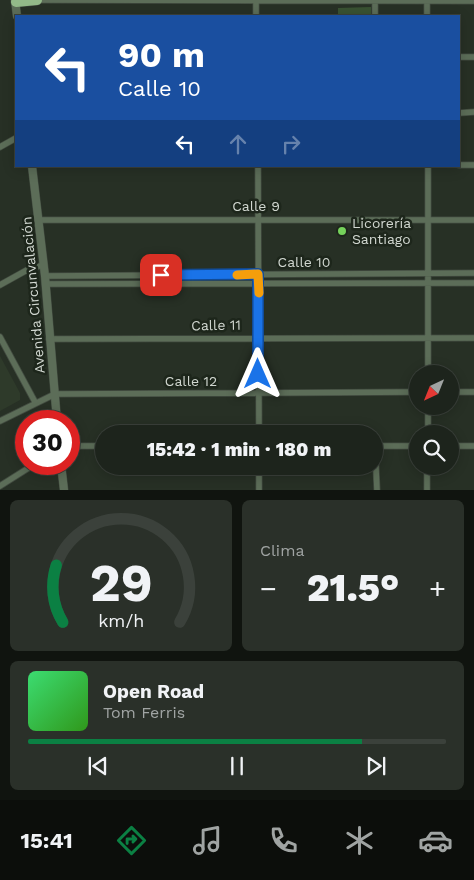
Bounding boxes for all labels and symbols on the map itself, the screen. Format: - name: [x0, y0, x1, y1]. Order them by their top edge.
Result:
- street label: Calle 9: [232, 198, 280, 214]
- place label: Licorería Santiago: [352, 215, 411, 247]
- street label: Avenida Circunvalación: [18, 216, 48, 374]
- marker: Licorería Santiago: [336, 225, 348, 237]
- pin: [140, 254, 182, 296]
- street label: Calle 10: [278, 254, 330, 270]
- street label: Calle 11: [191, 317, 241, 333]
- position arrow: [231, 347, 283, 399]
- north arrow: [409, 365, 459, 415]
- street label: Calle 12: [165, 373, 217, 389]
- speed limit sign: 30: [15, 410, 80, 475]

